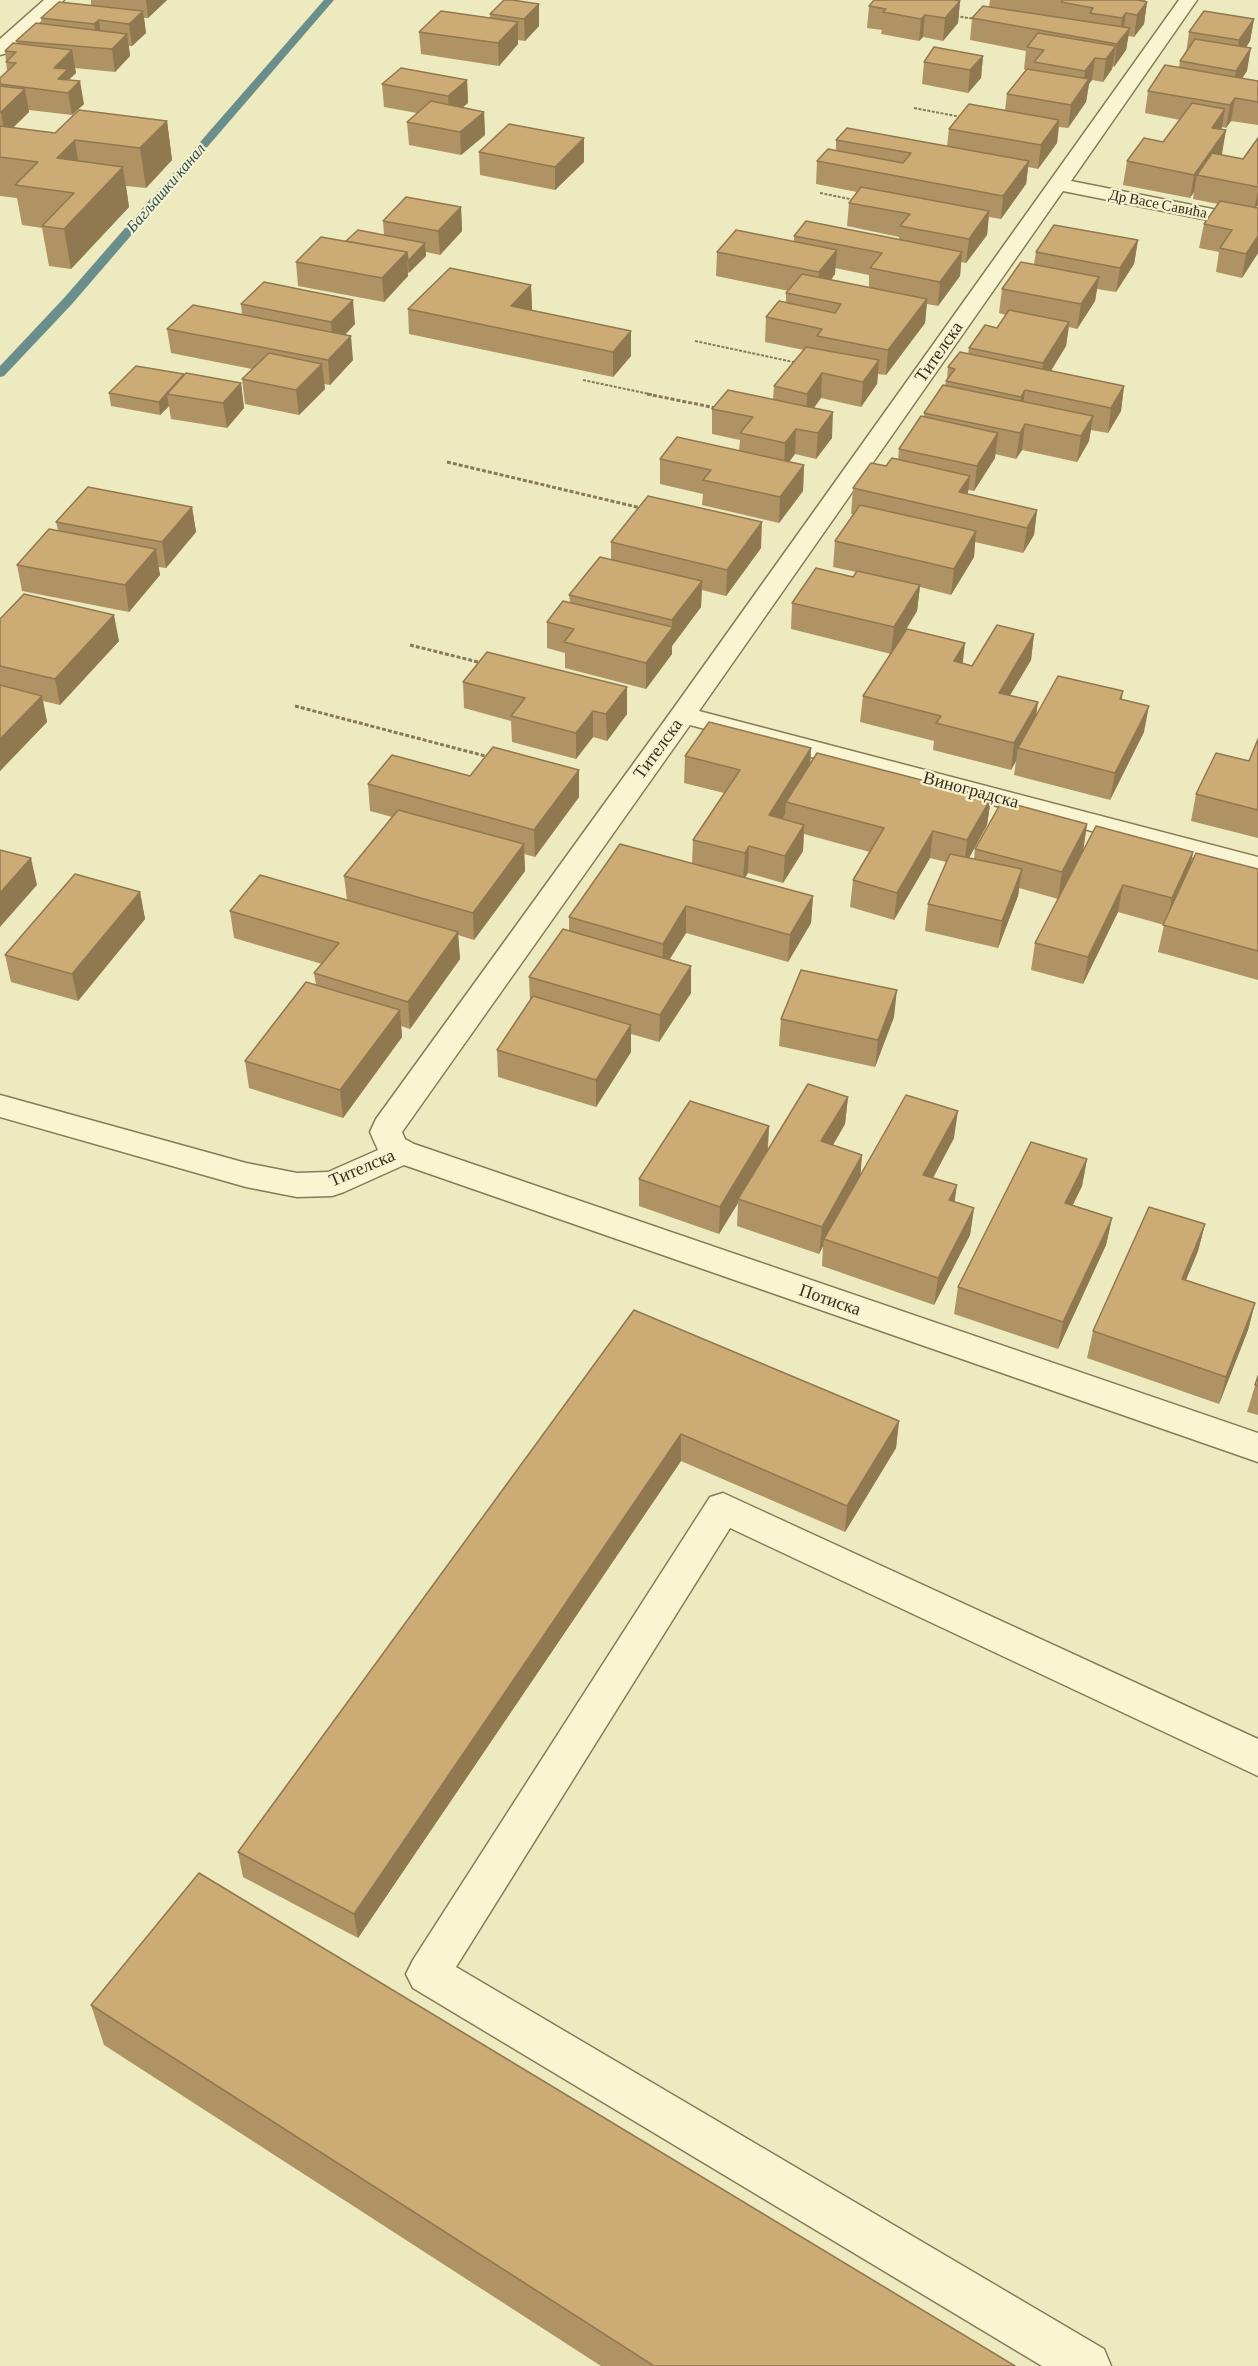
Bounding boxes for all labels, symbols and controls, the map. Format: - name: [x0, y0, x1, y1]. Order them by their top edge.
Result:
- water label: Багљашки канал: [122, 140, 210, 236]
- street label: Др Васе Савића: [1107, 186, 1209, 222]
- street label: Тителска: [910, 317, 968, 387]
- street label: Тителска: [629, 715, 687, 783]
- street label: Виноградска: [921, 767, 1021, 813]
- street label: Тителска: [326, 1144, 398, 1192]
- street label: Потиска: [796, 1279, 864, 1321]

